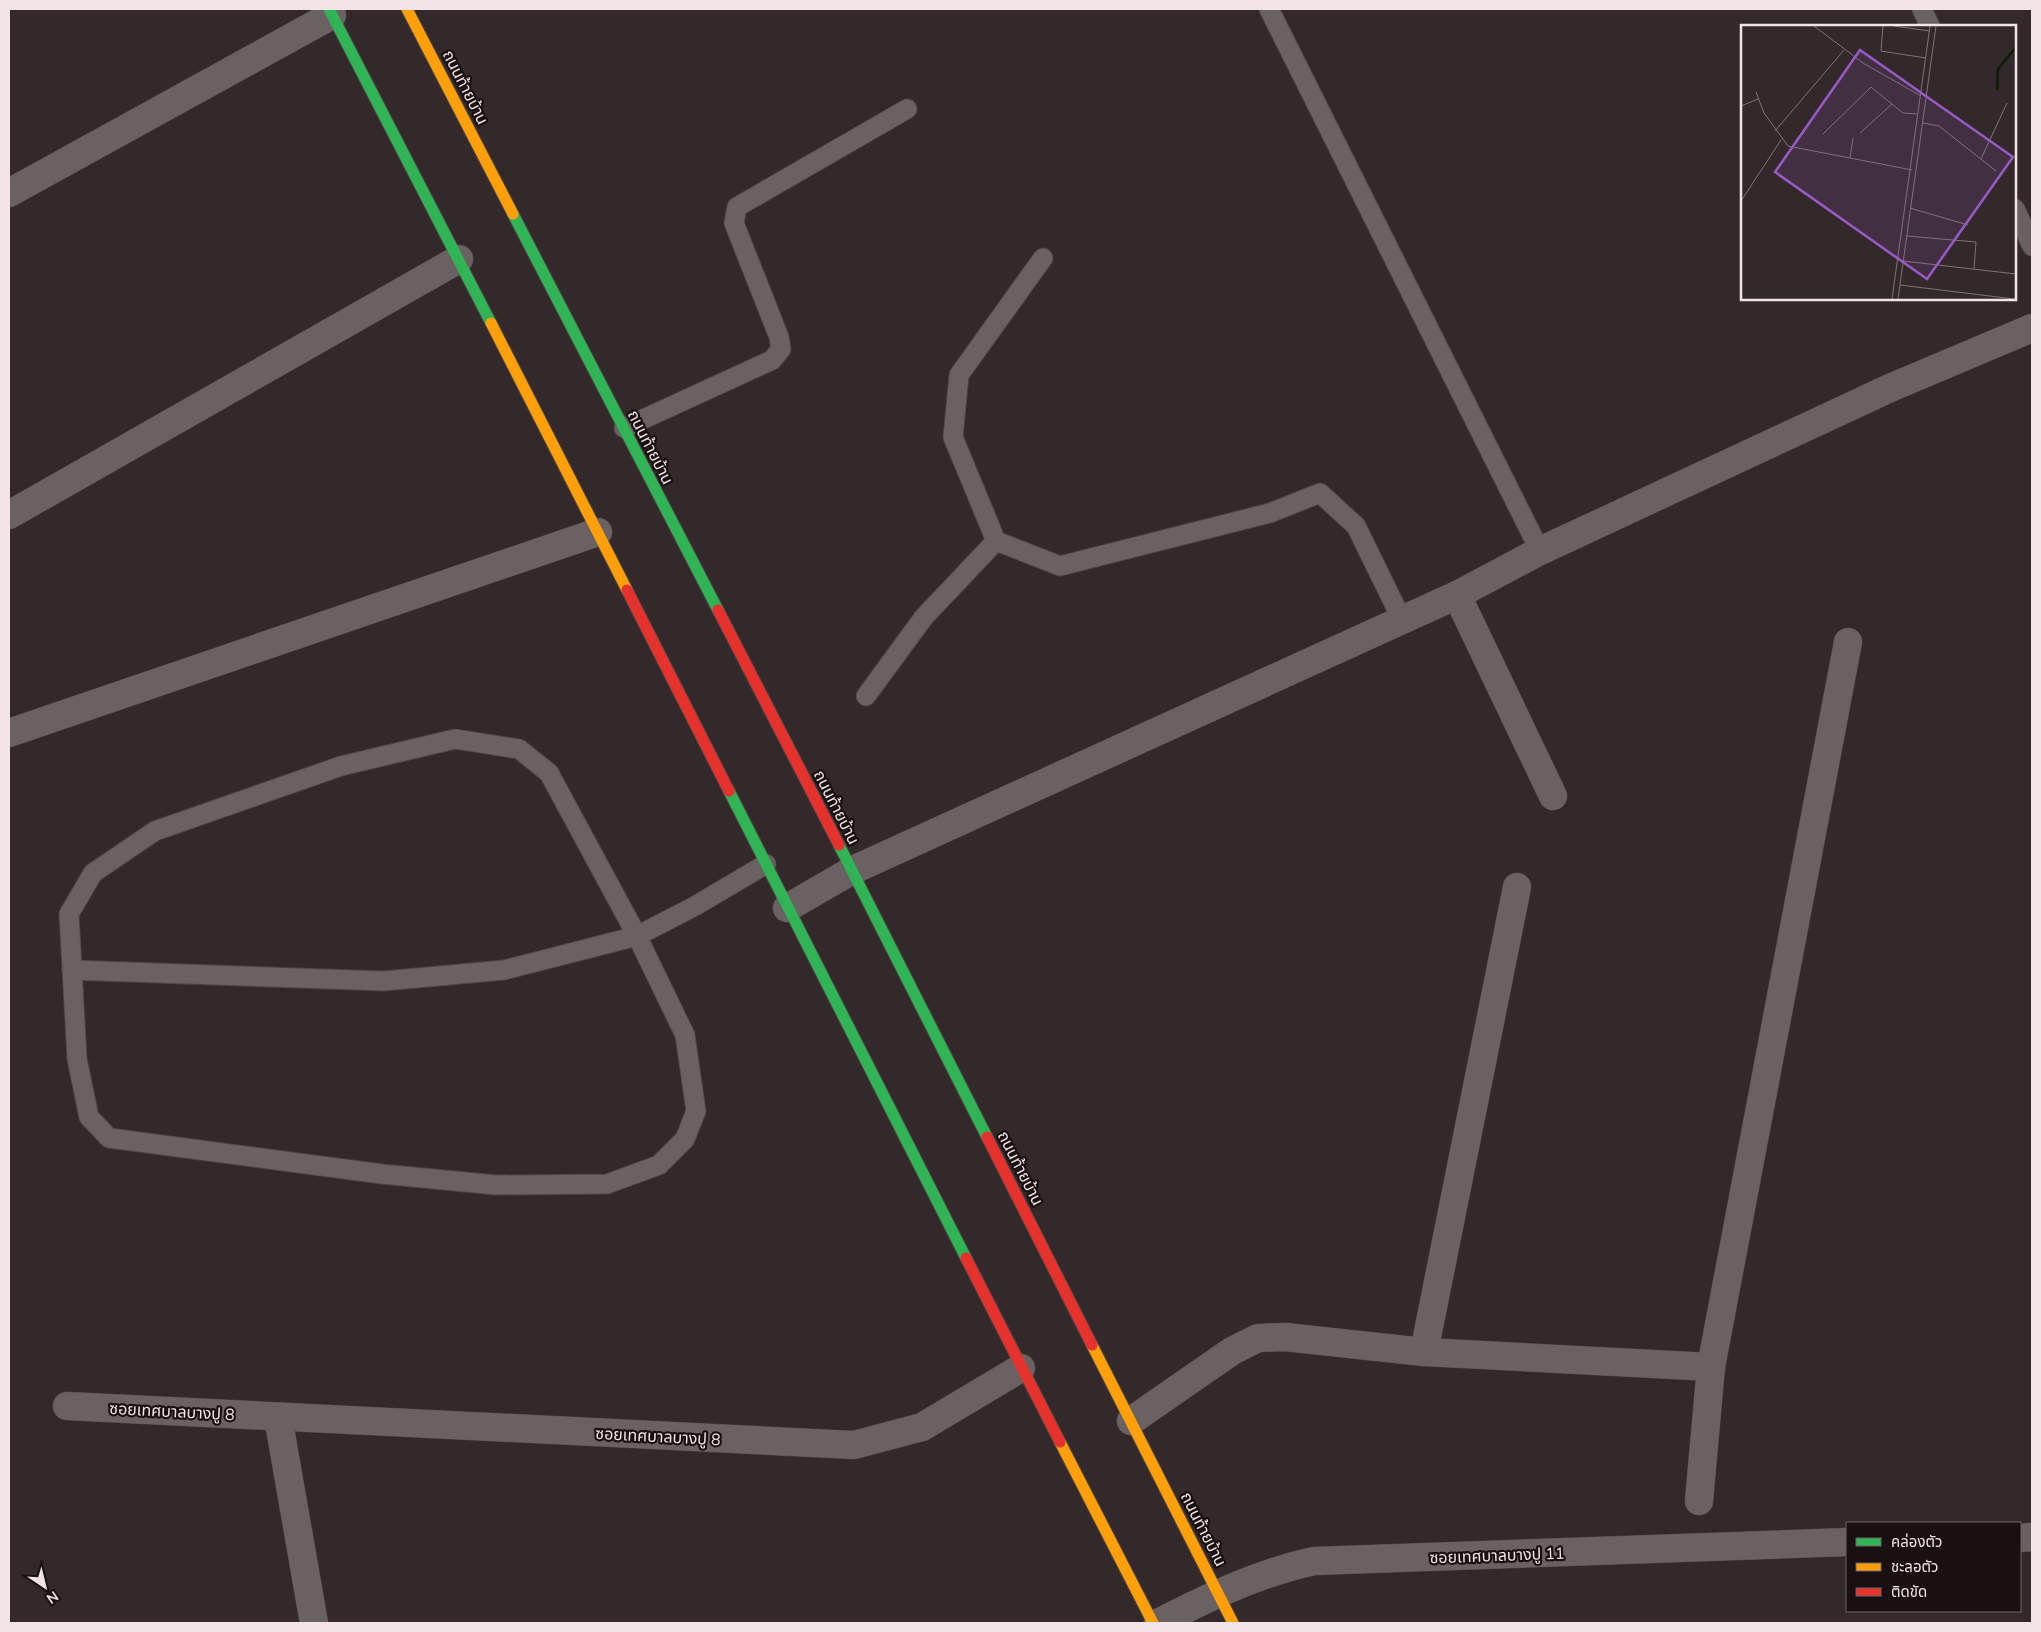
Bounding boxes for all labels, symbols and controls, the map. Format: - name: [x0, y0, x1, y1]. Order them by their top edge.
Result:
- inset map: [1741, 25, 2016, 300]
- street label: ถนนท้ายบ้าน: [437, 46, 493, 129]
- street label: ถนนท้ายบ้าน: [622, 406, 678, 489]
- street label: ถนนท้ายบ้าน: [808, 766, 864, 849]
- street label: ถนนท้ายบ้าน: [992, 1127, 1048, 1210]
- street label: ซอยเทศบาลบางปู 8: [109, 1398, 235, 1426]
- street label: ซอยเทศบาลบางปู 8: [595, 1423, 721, 1451]
- street label: ถนนท้ายบ้าน: [1175, 1488, 1231, 1571]
- legend: [1846, 1522, 2021, 1612]
- text: คล่องตัว: [1891, 1532, 1942, 1552]
- street label: ซอยเทศบาลบางปู 11: [1429, 1543, 1565, 1569]
- text: ชะลอตัว: [1891, 1557, 1938, 1577]
- north arrow: [20, 1562, 70, 1612]
- text: ติดขัด: [1891, 1582, 1927, 1602]
- text: N: [42, 1586, 62, 1608]

